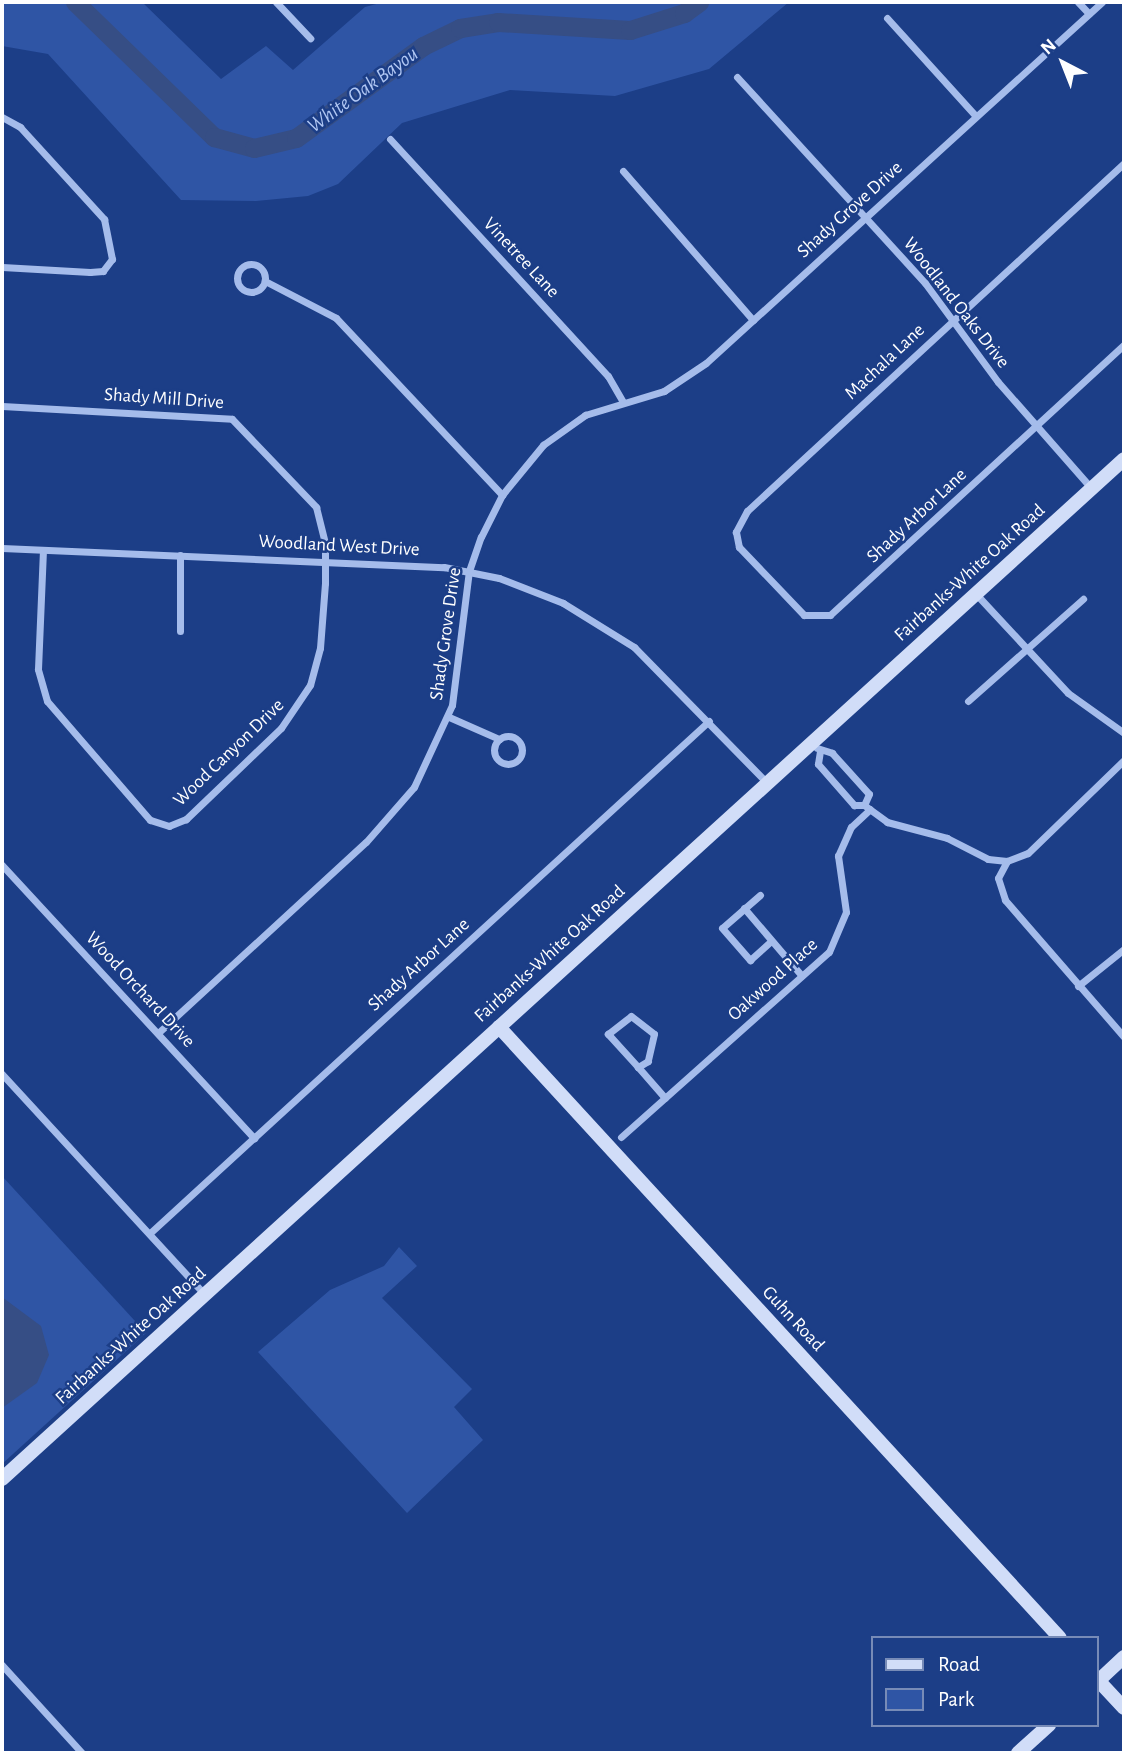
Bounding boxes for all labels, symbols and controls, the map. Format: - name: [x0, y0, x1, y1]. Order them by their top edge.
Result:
- north arrow: [1028, 28, 1098, 98]
- text: N: [1037, 36, 1060, 59]
- water label: White Oak Bayou: [303, 41, 423, 139]
- street label: Shady Grove Drive: [793, 157, 907, 263]
- street label: Vinetree Lane: [478, 213, 564, 303]
- street label: Woodland Oaks Drive: [898, 233, 1014, 373]
- street label: Machala Lane: [840, 319, 930, 405]
- street label: Shady Mill Drive: [103, 383, 225, 415]
- street label: Shady Arbor Lane: [862, 464, 972, 568]
- street label: Fairbanks-White Oak Road: [890, 499, 1050, 647]
- street label: Woodland West Drive: [258, 530, 420, 562]
- street label: Shady Grove Drive: [425, 566, 467, 702]
- street label: Wood Canyon Drive: [169, 694, 289, 812]
- street label: Fairbanks-White Oak Road: [470, 880, 630, 1028]
- street label: Shady Arbor Lane: [364, 913, 474, 1017]
- street label: Wood Orchard Drive: [80, 927, 200, 1053]
- street label: Oakwood Place: [723, 934, 823, 1026]
- street label: Fairbanks-White Oak Road: [51, 1262, 211, 1410]
- street label: Guhn Road: [757, 1282, 829, 1356]
- legend: [870, 1636, 1098, 1727]
- text: Road: [938, 1654, 980, 1675]
- text: Park: [938, 1689, 974, 1710]

